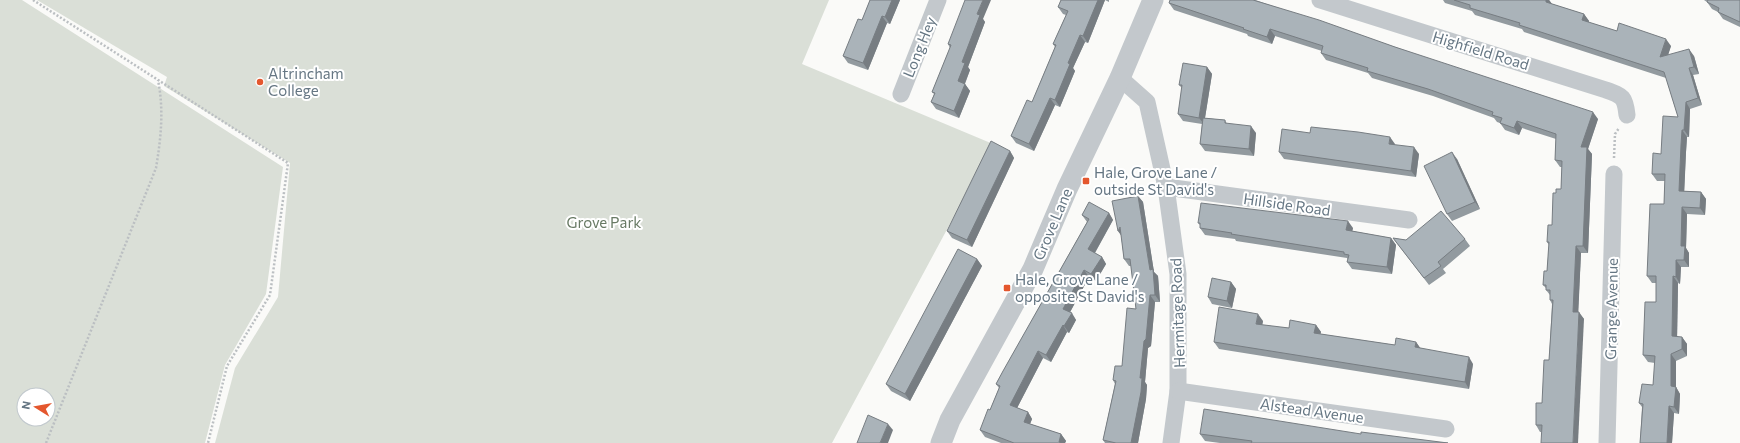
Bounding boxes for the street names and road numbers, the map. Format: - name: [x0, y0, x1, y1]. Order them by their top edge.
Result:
- street label: Long Hey: [899, 14, 939, 80]
- street label: Highfield Road: [1431, 27, 1531, 73]
- street label: Grove Lane: [1029, 185, 1075, 263]
- street label: Hillside Road: [1242, 189, 1332, 219]
- street label: Hermitage Road: [1166, 258, 1188, 368]
- street label: Grange Avenue: [1601, 258, 1621, 360]
- street label: Alstead Avenue: [1259, 394, 1365, 426]

